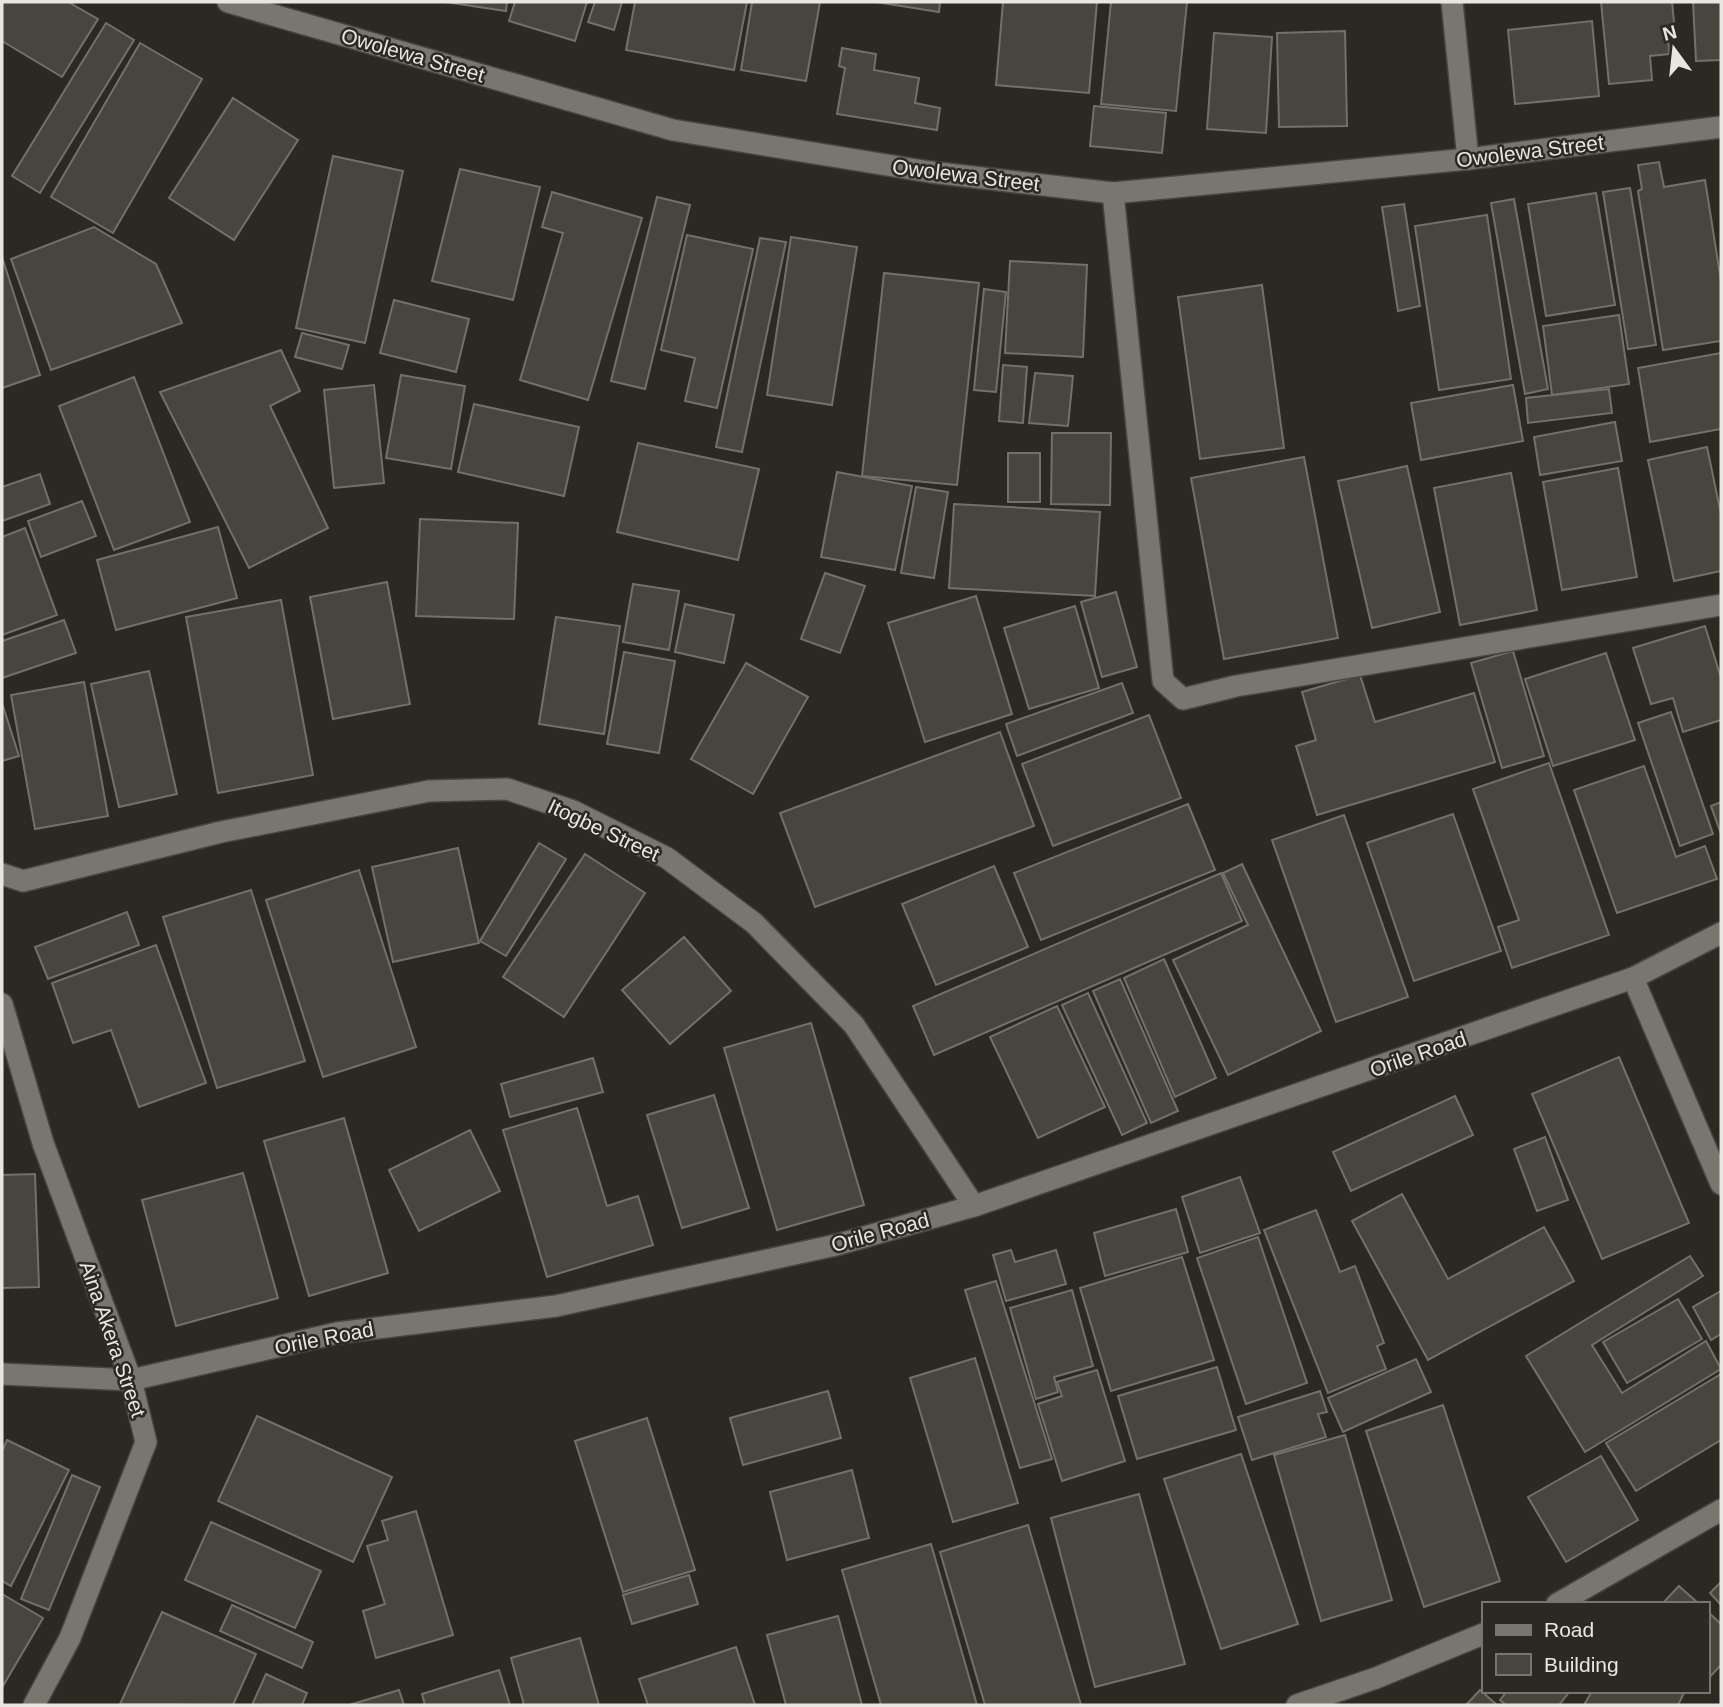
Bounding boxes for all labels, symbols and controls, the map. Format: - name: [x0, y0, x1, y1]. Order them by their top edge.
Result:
- north arrow: [1639, 14, 1709, 84]
- text: N: [1660, 21, 1679, 45]
- street label: Owolewa Street: [339, 24, 488, 87]
- street label: Owolewa Street: [1455, 131, 1605, 171]
- street label: Owolewa Street: [891, 155, 1041, 195]
- street label: Itogbe Street: [545, 794, 663, 866]
- street label: Orile Road: [1367, 1027, 1469, 1081]
- street label: Orile Road: [829, 1208, 931, 1256]
- street label: Aina Akera Street: [76, 1258, 151, 1420]
- street label: Orile Road: [273, 1317, 375, 1359]
- legend: [1482, 1602, 1709, 1693]
- text: Road: [1544, 1618, 1594, 1641]
- text: Building: [1544, 1653, 1619, 1676]

